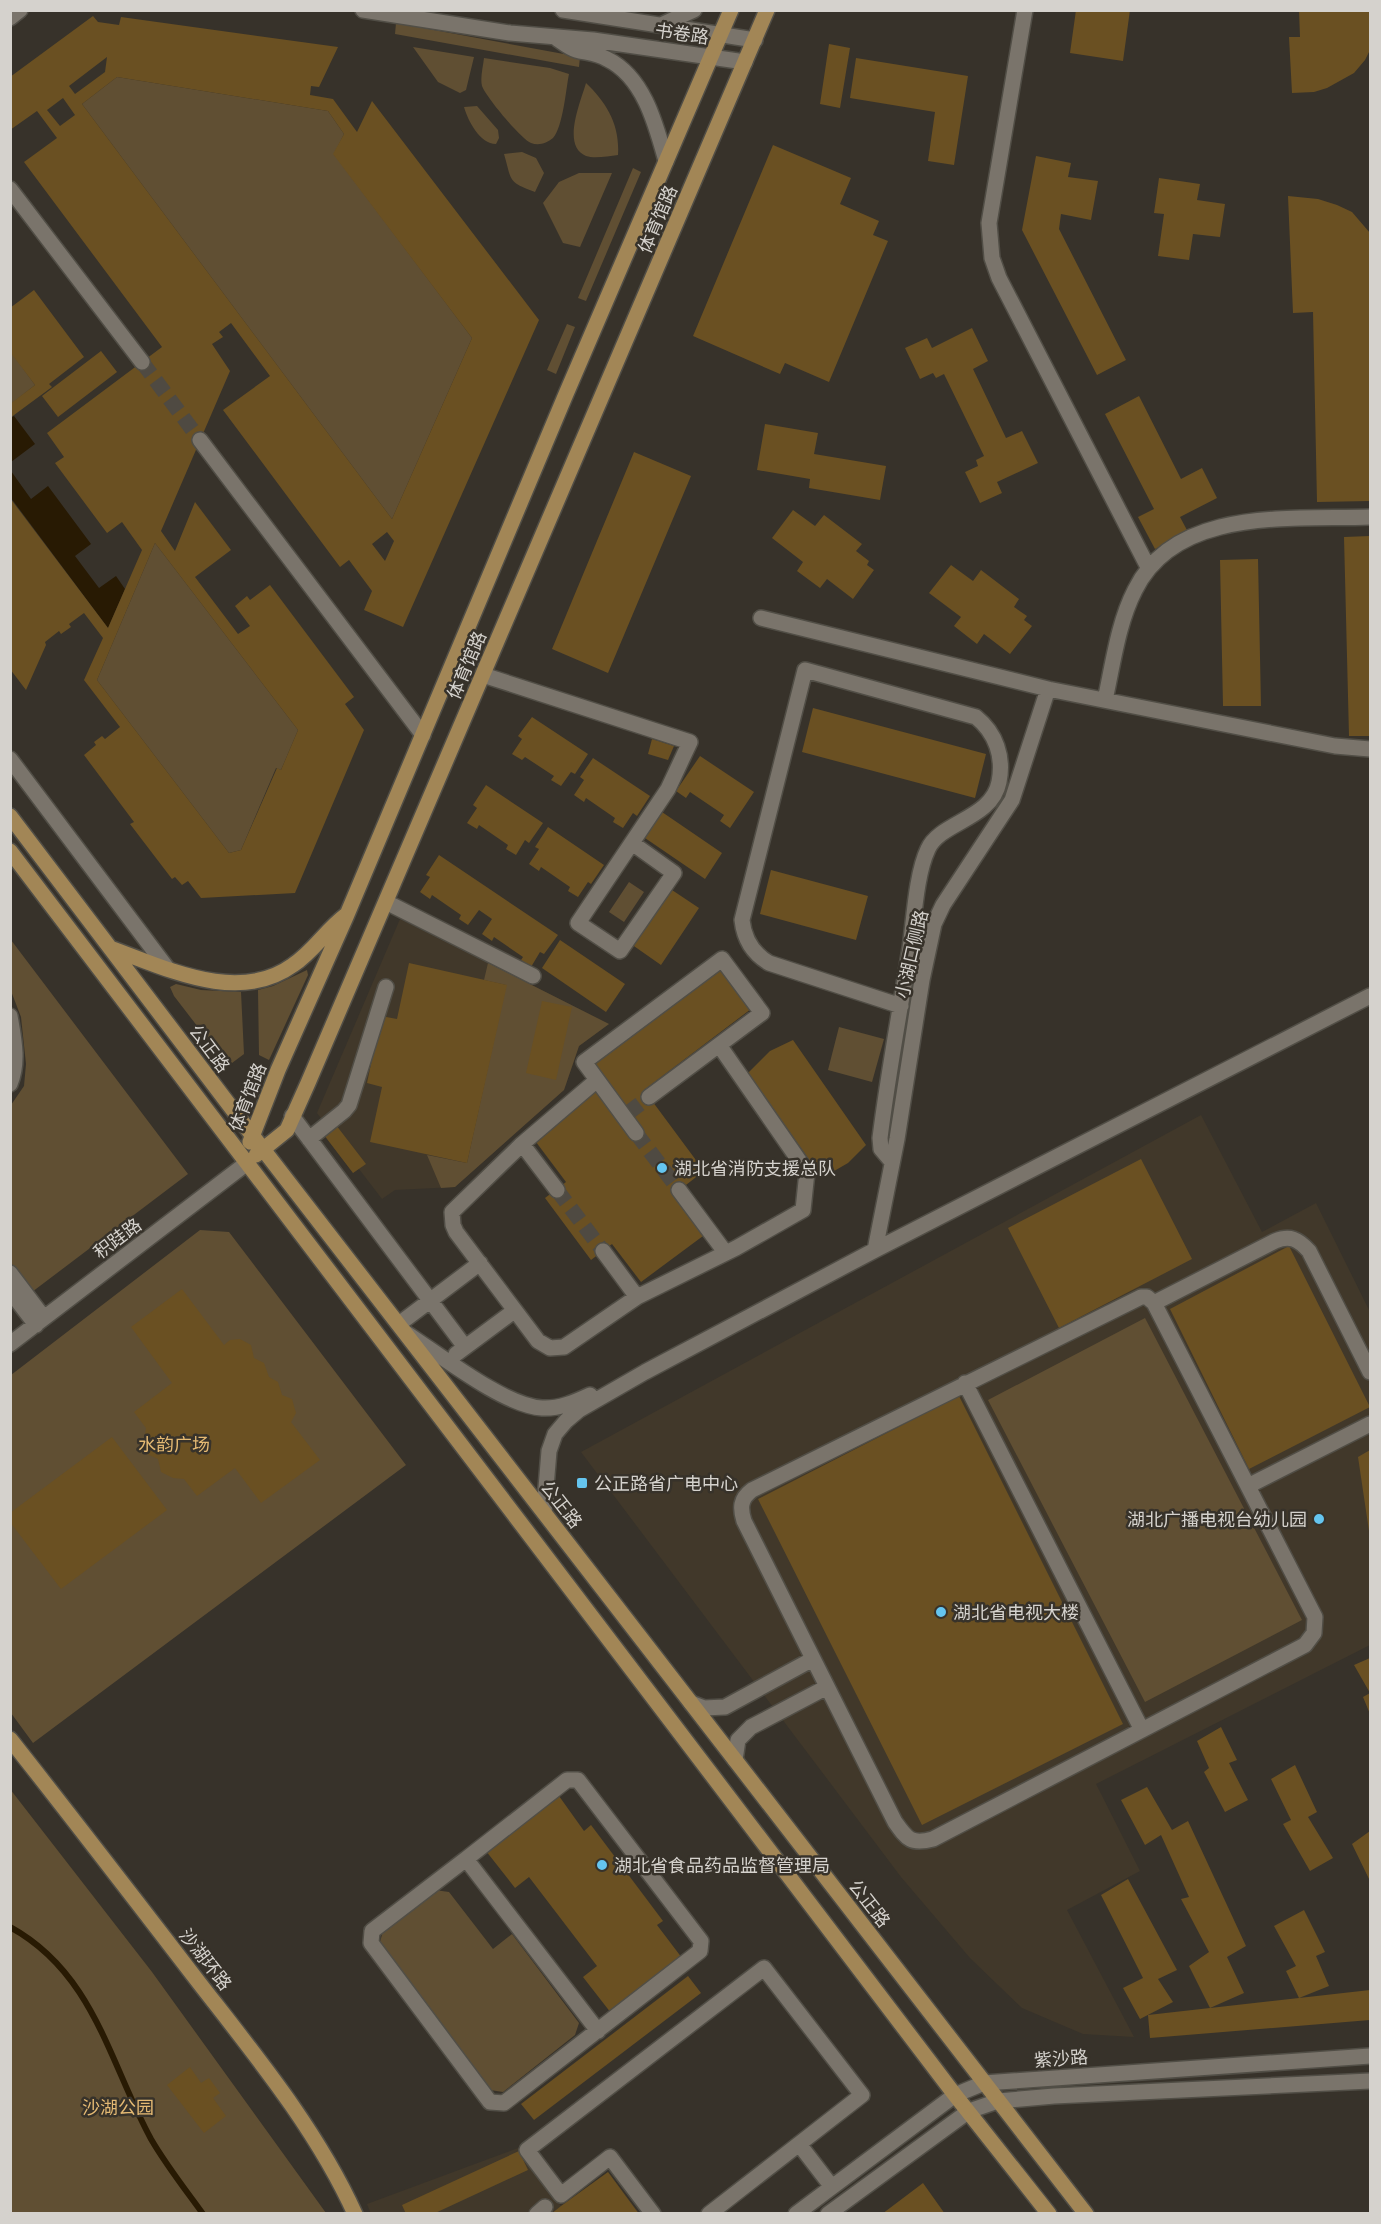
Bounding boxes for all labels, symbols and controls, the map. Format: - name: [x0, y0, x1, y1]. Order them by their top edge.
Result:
- street label: 书卷路: [654, 18, 710, 48]
- street label: 体育馆路: [633, 182, 681, 256]
- street label: 体育馆路: [442, 628, 490, 702]
- street label: 小湖口侧路: [890, 908, 932, 1000]
- street label: 公正路: [185, 1020, 235, 1076]
- street label: 体育馆路: [224, 1059, 270, 1135]
- place label: 湖北省消防支援总队: [674, 1157, 836, 1179]
- marker: 湖北省消防支援总队: [655, 1161, 669, 1175]
- street label: 积跬路: [89, 1213, 145, 1263]
- park label: 水韵广场: [138, 1433, 210, 1455]
- place label: 公正路省广电中心: [594, 1472, 738, 1494]
- street label: 公正路: [537, 1476, 587, 1532]
- marker: 公正路省广电中心: [575, 1476, 589, 1490]
- place label: 湖北广播电视台幼儿园: [1127, 1508, 1307, 1530]
- marker: 湖北广播电视台幼儿园: [1312, 1512, 1326, 1526]
- place label: 湖北省电视大楼: [953, 1601, 1079, 1623]
- marker: 湖北省电视大楼: [934, 1605, 948, 1619]
- place label: 湖北省食品药品监督管理局: [614, 1854, 830, 1876]
- marker: 湖北省食品药品监督管理局: [595, 1858, 609, 1872]
- street label: 公正路: [845, 1875, 895, 1931]
- street label: 沙湖环路: [175, 1924, 237, 1994]
- street label: 紫沙路: [1033, 2045, 1089, 2071]
- park label: 沙湖公园: [82, 2096, 154, 2118]

